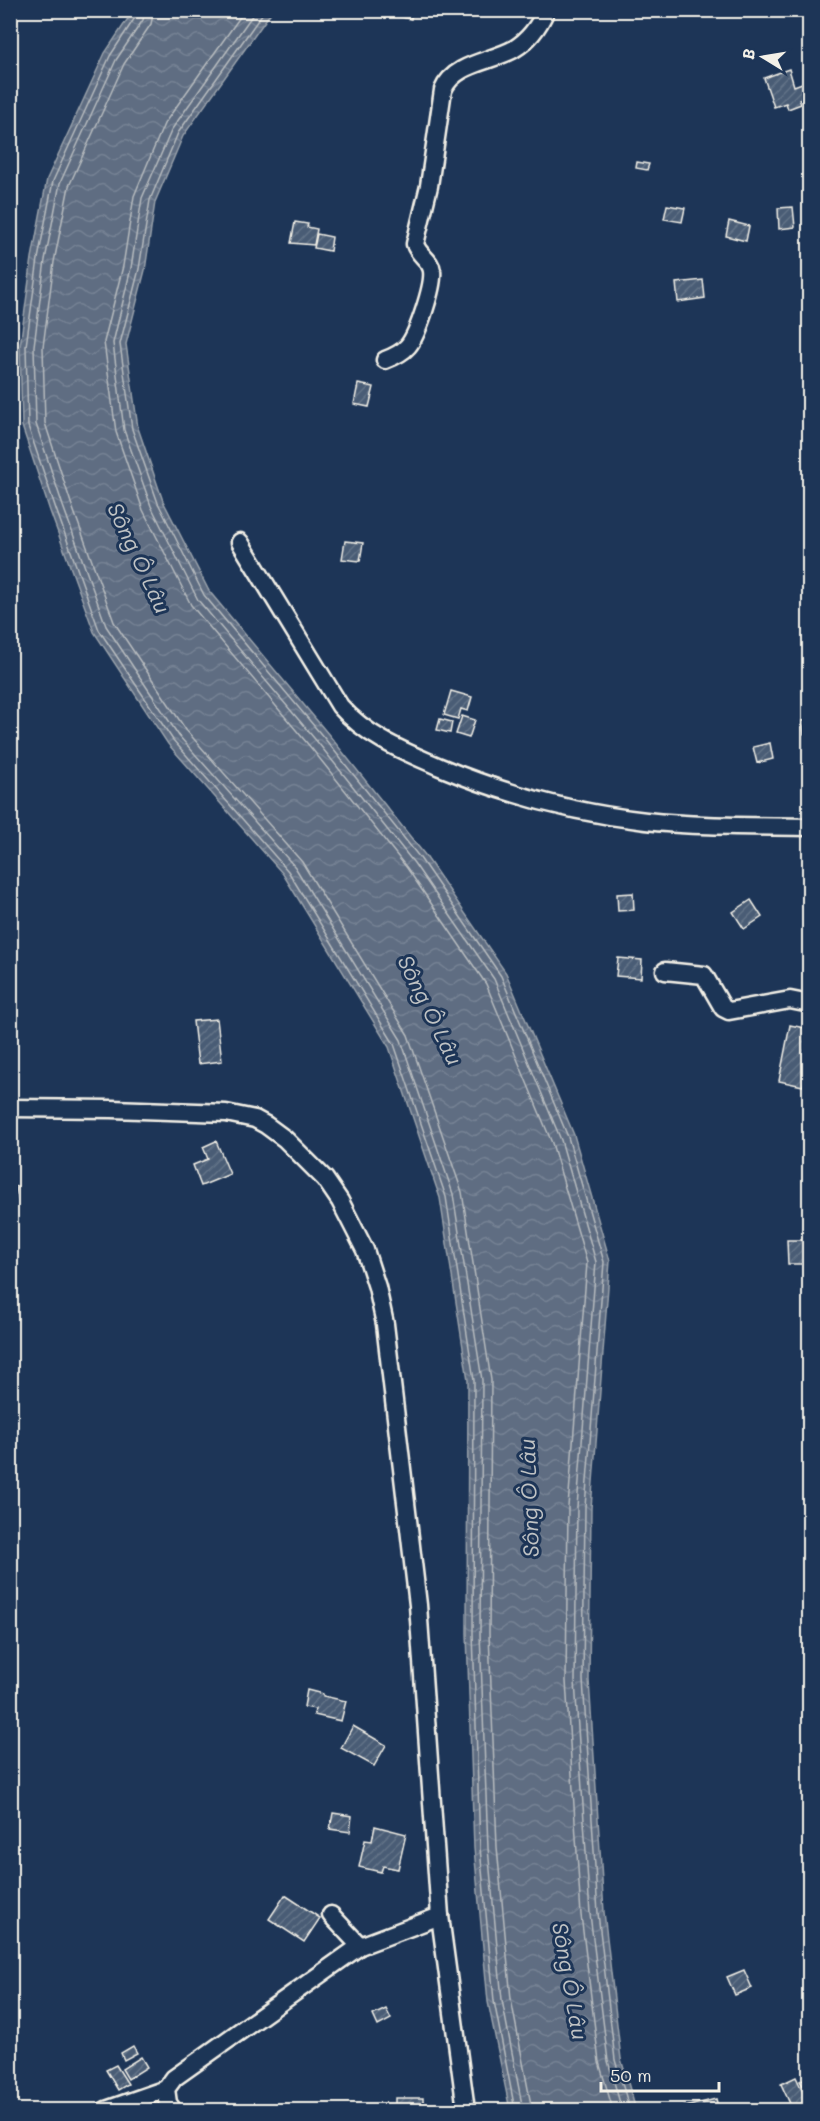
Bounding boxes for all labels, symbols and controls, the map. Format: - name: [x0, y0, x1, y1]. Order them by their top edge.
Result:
- north arrow: [733, 27, 793, 87]
- text: B: [736, 47, 759, 61]
- water label: Sông Ô Lâu: [101, 498, 178, 618]
- water label: Sông Ô Lâu: [391, 950, 470, 1070]
- water label: Sông Ô Lâu: [512, 1438, 545, 1558]
- water label: Sông Ô Lâu: [546, 1920, 595, 2042]
- scale bar: [601, 2055, 720, 2093]
- text: 50 m: [610, 2063, 652, 2087]

